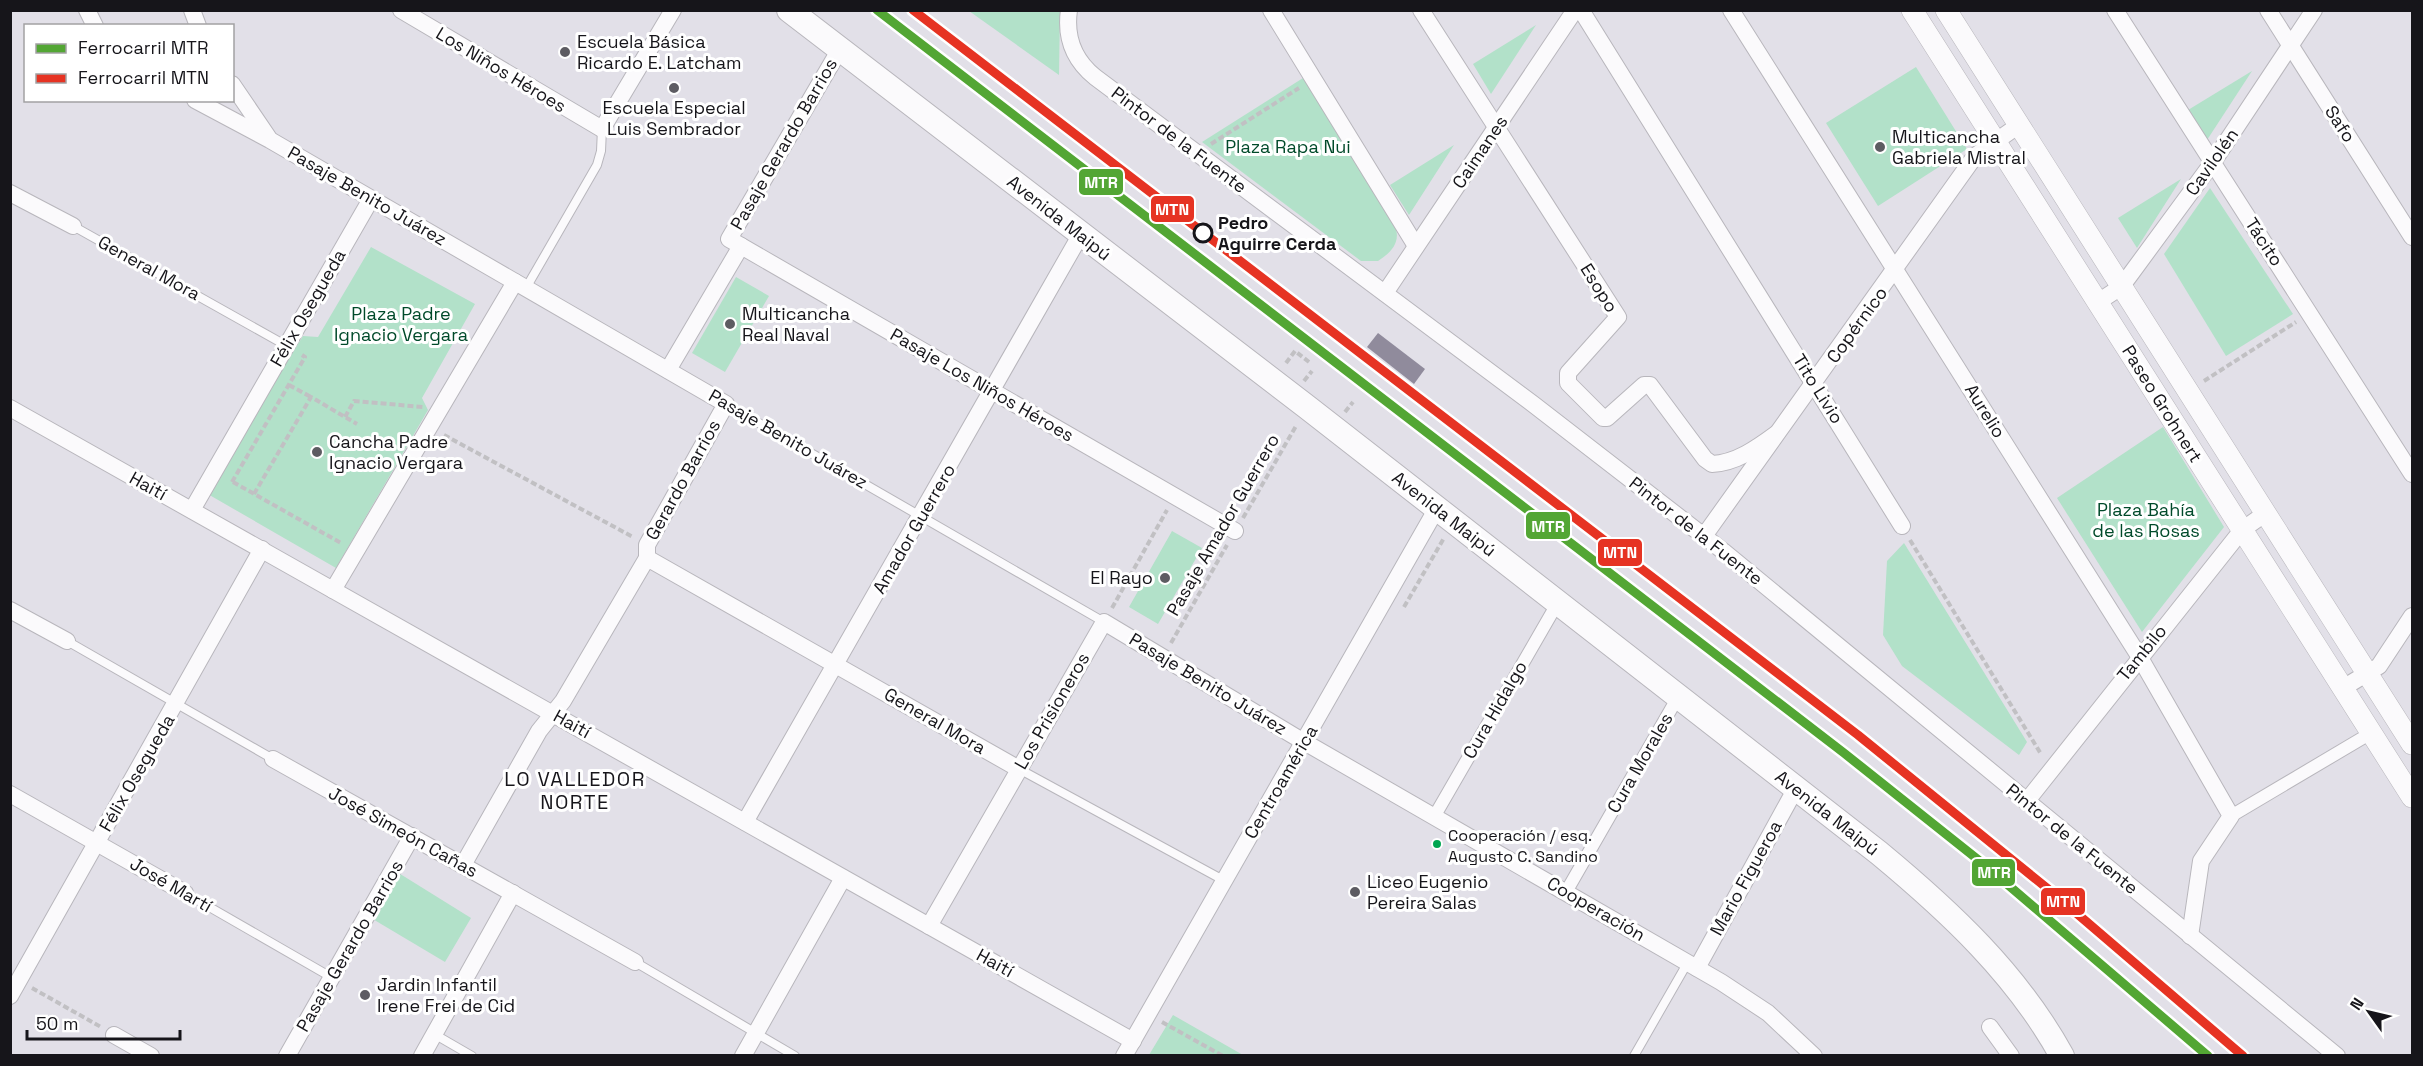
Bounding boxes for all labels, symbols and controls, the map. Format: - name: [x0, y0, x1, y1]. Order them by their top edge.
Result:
- street label: Los Niños Héroes: [432, 22, 571, 117]
- legend: [24, 24, 234, 102]
- place label: Escuela Básica Ricardo E. Latcham: [577, 30, 742, 74]
- text: Ferrocarril MTR: [78, 36, 208, 59]
- marker: Escuela Básica Ricardo E. Latcham: [558, 45, 572, 59]
- street label: Pasaje Gerardo Barrios: [725, 54, 842, 234]
- text: Ferrocarril MTN: [78, 66, 209, 89]
- marker: Escuela Especial Luis Sembrador: [667, 81, 681, 95]
- street label: Pintor de la Fuente: [1107, 81, 1252, 198]
- place label: Escuela Especial Luis Sembrador: [602, 96, 746, 140]
- street label: Safo: [2320, 101, 2361, 147]
- street label: Caimanes: [1447, 111, 1512, 193]
- street label: Cavilolén: [2180, 124, 2243, 200]
- place label: Multicancha Gabriela Mistral: [1892, 125, 2026, 169]
- park label: Plaza Rapa Nui: [1225, 135, 1351, 158]
- marker: Multicancha Gabriela Mistral: [1873, 140, 1887, 154]
- street label: Pasaje Benito Juárez: [284, 141, 451, 250]
- line badge: MTR: [1078, 168, 1124, 196]
- street label: Avenida Maipú: [1003, 170, 1116, 265]
- text: MTR: [1084, 172, 1118, 193]
- line badge: MTN: [1150, 195, 1195, 223]
- text: MTN: [1155, 199, 1189, 220]
- place label: Pedro Aguirre Cerda: [1218, 211, 1337, 255]
- street label: Tácito: [2240, 213, 2289, 270]
- marker: Pedro Aguirre Cerda: [1193, 223, 1213, 243]
- street label: General Mora: [94, 230, 205, 305]
- street label: Félix Osegueda: [265, 245, 350, 371]
- street label: Esopo: [1576, 259, 1623, 317]
- street label: Copérnico: [1821, 282, 1892, 367]
- park label: Plaza Padre Ignacio Vergara: [334, 302, 468, 346]
- place label: Multicancha Real Naval: [742, 302, 850, 346]
- marker: Multicancha Real Naval: [723, 317, 737, 331]
- street label: Pasaje Los Niños Héroes: [886, 323, 1078, 447]
- street label: Paseo Grohnert: [2117, 341, 2208, 467]
- street label: Tito Livio: [1788, 350, 1849, 428]
- street label: Aurelio: [1960, 379, 2011, 442]
- street label: Pasaje Benito Juárez: [705, 384, 872, 493]
- street label: Gerardo Barrios: [640, 416, 725, 544]
- place label: Cancha Padre Ignacio Vergara: [329, 430, 463, 474]
- street label: Pasaje Amador Guerrero: [1161, 430, 1284, 620]
- marker: Cancha Padre Ignacio Vergara: [310, 445, 324, 459]
- street label: Amador Guerrero: [867, 460, 960, 598]
- street label: Haití: [125, 466, 171, 505]
- street label: Avenida Maipú: [1388, 466, 1501, 561]
- street label: Pintor de la Fuente: [1625, 471, 1768, 590]
- park label: Plaza Bahía de las Rosas: [2092, 498, 2200, 542]
- line badge: MTR: [1525, 511, 1571, 540]
- text: MTR: [1531, 516, 1565, 537]
- line badge: MTN: [1597, 538, 1643, 567]
- text: MTN: [1603, 542, 1637, 563]
- place label: El Rayo: [1090, 566, 1153, 589]
- marker: El Rayo: [1158, 571, 1172, 585]
- street label: Tambilo: [2112, 620, 2171, 686]
- street label: Pasaje Benito Juárez: [1125, 627, 1291, 740]
- street label: Los Prisioneros: [1009, 648, 1094, 773]
- street label: Cura Hidalgo: [1457, 657, 1532, 763]
- street label: General Mora: [880, 682, 990, 759]
- street label: Haití: [549, 704, 595, 743]
- street label: Cura Morales: [1602, 708, 1678, 817]
- street label: Félix Osegueda: [94, 710, 179, 836]
- street label: Centroamérica: [1239, 721, 1322, 843]
- street label: Avenida Maipú: [1771, 765, 1884, 860]
- district label: LO VALLEDOR NORTE: [504, 766, 646, 815]
- street label: Pintor de la Fuente: [2002, 778, 2143, 899]
- street label: José Simeón Cañas: [325, 781, 482, 882]
- street label: Mario Figueroa: [1704, 816, 1787, 939]
- place label: Cooperación / esq. Augusto C. Sandino: [1448, 825, 1598, 867]
- marker: Cooperación / esq. Augusto C. Sandino: [1431, 838, 1443, 850]
- street label: José Martí: [126, 852, 217, 918]
- street label: Pasaje Gerardo Barrios: [291, 856, 408, 1036]
- line badge: MTR: [1971, 858, 2016, 887]
- text: MTR: [1977, 862, 2011, 883]
- place label: Liceo Eugenio Pereira Salas: [1367, 870, 1488, 914]
- street label: Cooperación: [1543, 871, 1650, 946]
- marker: Liceo Eugenio Pereira Salas: [1348, 885, 1362, 899]
- line badge: MTN: [2040, 887, 2086, 916]
- text: MTN: [2046, 891, 2080, 912]
- street label: Haití: [972, 943, 1018, 982]
- place label: Jardin Infantil Irene Frei de Cid: [377, 973, 515, 1017]
- north arrow: [2339, 982, 2399, 1042]
- marker: Jardin Infantil Irene Frei de Cid: [358, 988, 372, 1002]
- text: N: [2345, 994, 2369, 1014]
- scale bar: [27, 1003, 180, 1041]
- text: 50 m: [36, 1012, 78, 1035]

